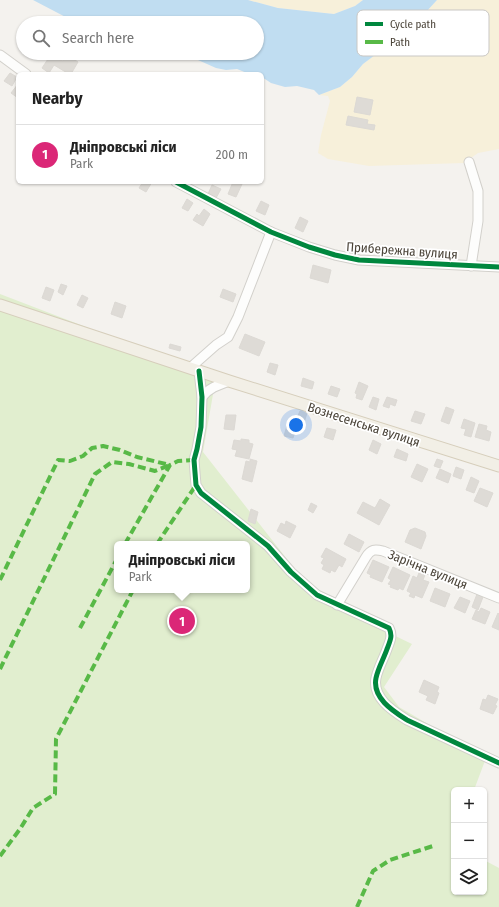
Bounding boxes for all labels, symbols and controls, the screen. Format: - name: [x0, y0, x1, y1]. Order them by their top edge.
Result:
- legend: [357, 10, 489, 56]
- search box: [16, 16, 264, 60]
- text: Cycle path: [390, 18, 436, 31]
- icon: search: [30, 27, 52, 49]
- text: Search here: [62, 29, 134, 47]
- text: Path: [390, 36, 410, 49]
- text: Nearby: [32, 88, 83, 109]
- text: Дніпровські ліси: [70, 138, 176, 156]
- text: 1: [42, 147, 48, 162]
- text: 200 m: [216, 147, 248, 162]
- text: Park: [70, 156, 93, 171]
- street label: Прибережна вулиця: [346, 239, 458, 262]
- street label: Вознесенська вулиця: [306, 399, 422, 450]
- your location: [286, 415, 306, 435]
- popup: [114, 541, 250, 593]
- street label: Зарічна вулиця: [386, 547, 470, 592]
- text: Дніпровські ліси: [129, 551, 235, 569]
- text: Park: [129, 569, 152, 584]
- pin: 1: [169, 606, 195, 636]
- map controls: [451, 787, 487, 895]
- button: +: [451, 787, 487, 823]
- button: −: [451, 823, 487, 859]
- button: layers: [451, 859, 487, 895]

